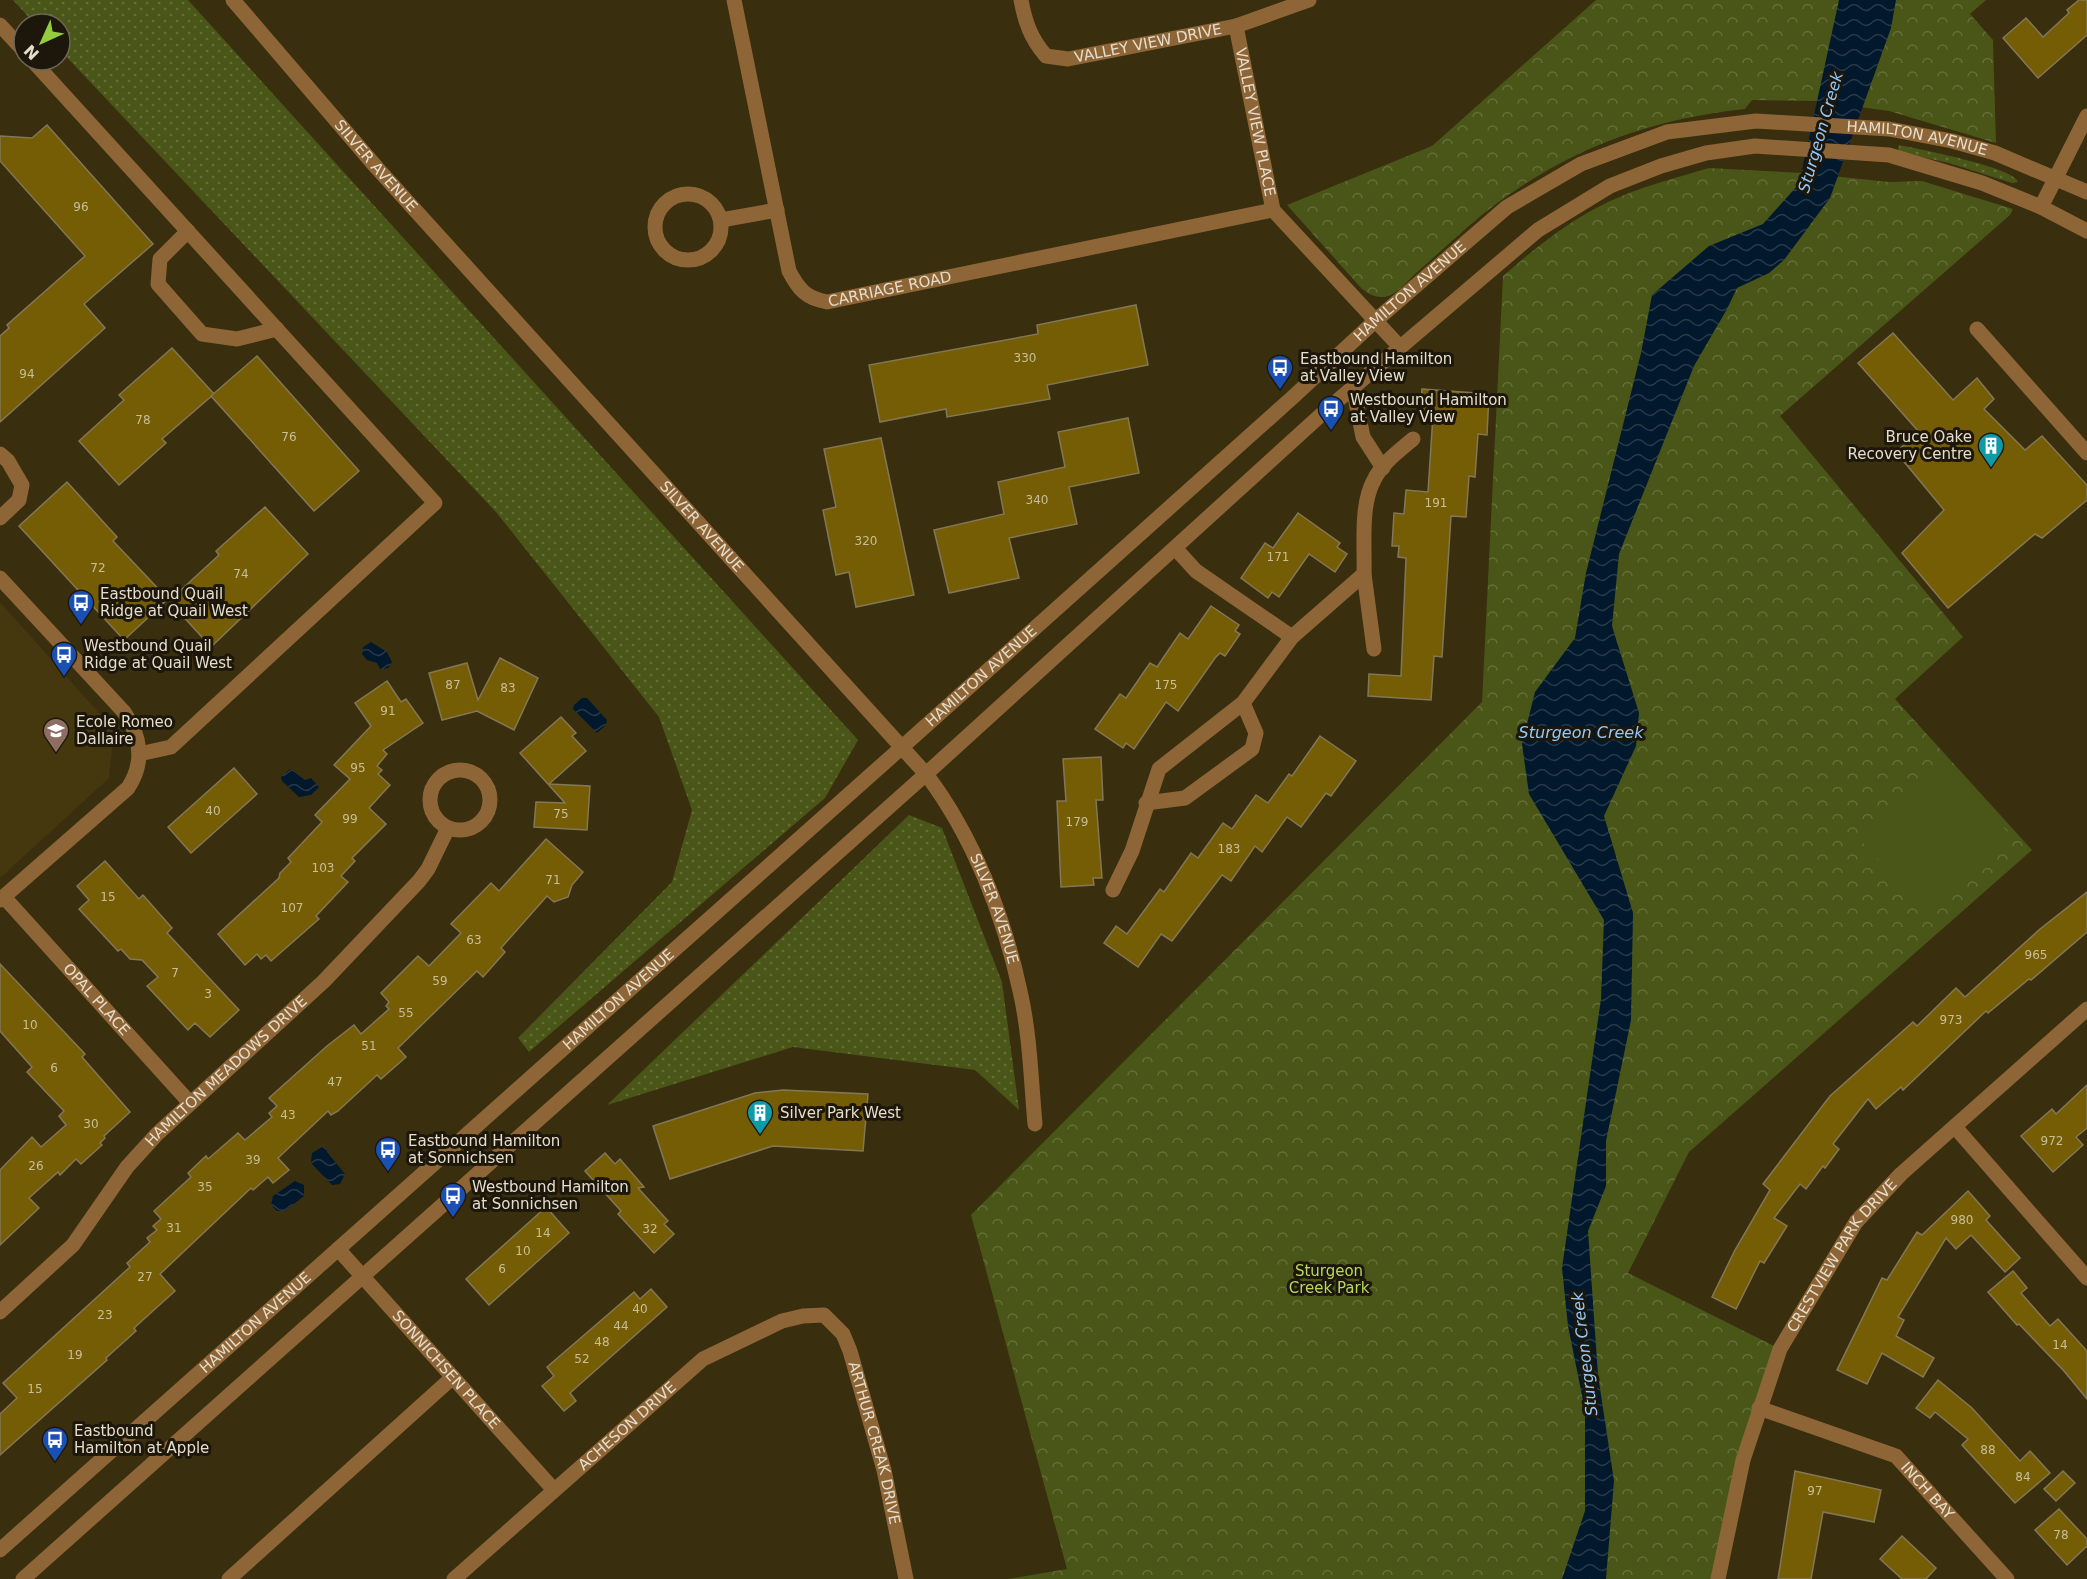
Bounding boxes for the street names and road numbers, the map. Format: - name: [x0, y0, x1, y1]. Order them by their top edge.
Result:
- street label: VALLEY VIEW DRIVE: [1073, 20, 1223, 67]
- street label: VALLEY VIEW PLACE: [1232, 46, 1279, 198]
- street label: SILVER AVENUE: [331, 116, 421, 216]
- street label: HAMILTON AVENUE: [1846, 117, 1990, 159]
- street label: HAMILTON AVENUE: [1350, 238, 1470, 345]
- street label: CARRIAGE ROAD: [826, 268, 953, 311]
- street label: SILVER AVENUE: [656, 477, 748, 576]
- street label: HAMILTON AVENUE: [922, 622, 1041, 731]
- street label: SILVER AVENUE: [966, 851, 1022, 966]
- street label: HAMILTON AVENUE: [559, 945, 678, 1054]
- street label: OPAL PLACE: [59, 960, 134, 1039]
- street label: HAMILTON MEADOWS DRIVE: [141, 992, 311, 1150]
- street label: CRESTVIEW PARK DRIVE: [1783, 1175, 1901, 1335]
- street label: HAMILTON AVENUE: [196, 1268, 315, 1377]
- street label: SONNICHSEN PLACE: [388, 1307, 504, 1433]
- street label: ARTHUR CREAK DRIVE: [844, 1359, 904, 1526]
- street label: ACHESON DRIVE: [574, 1378, 680, 1474]
- street label: INCH BAY: [1897, 1458, 1958, 1524]

